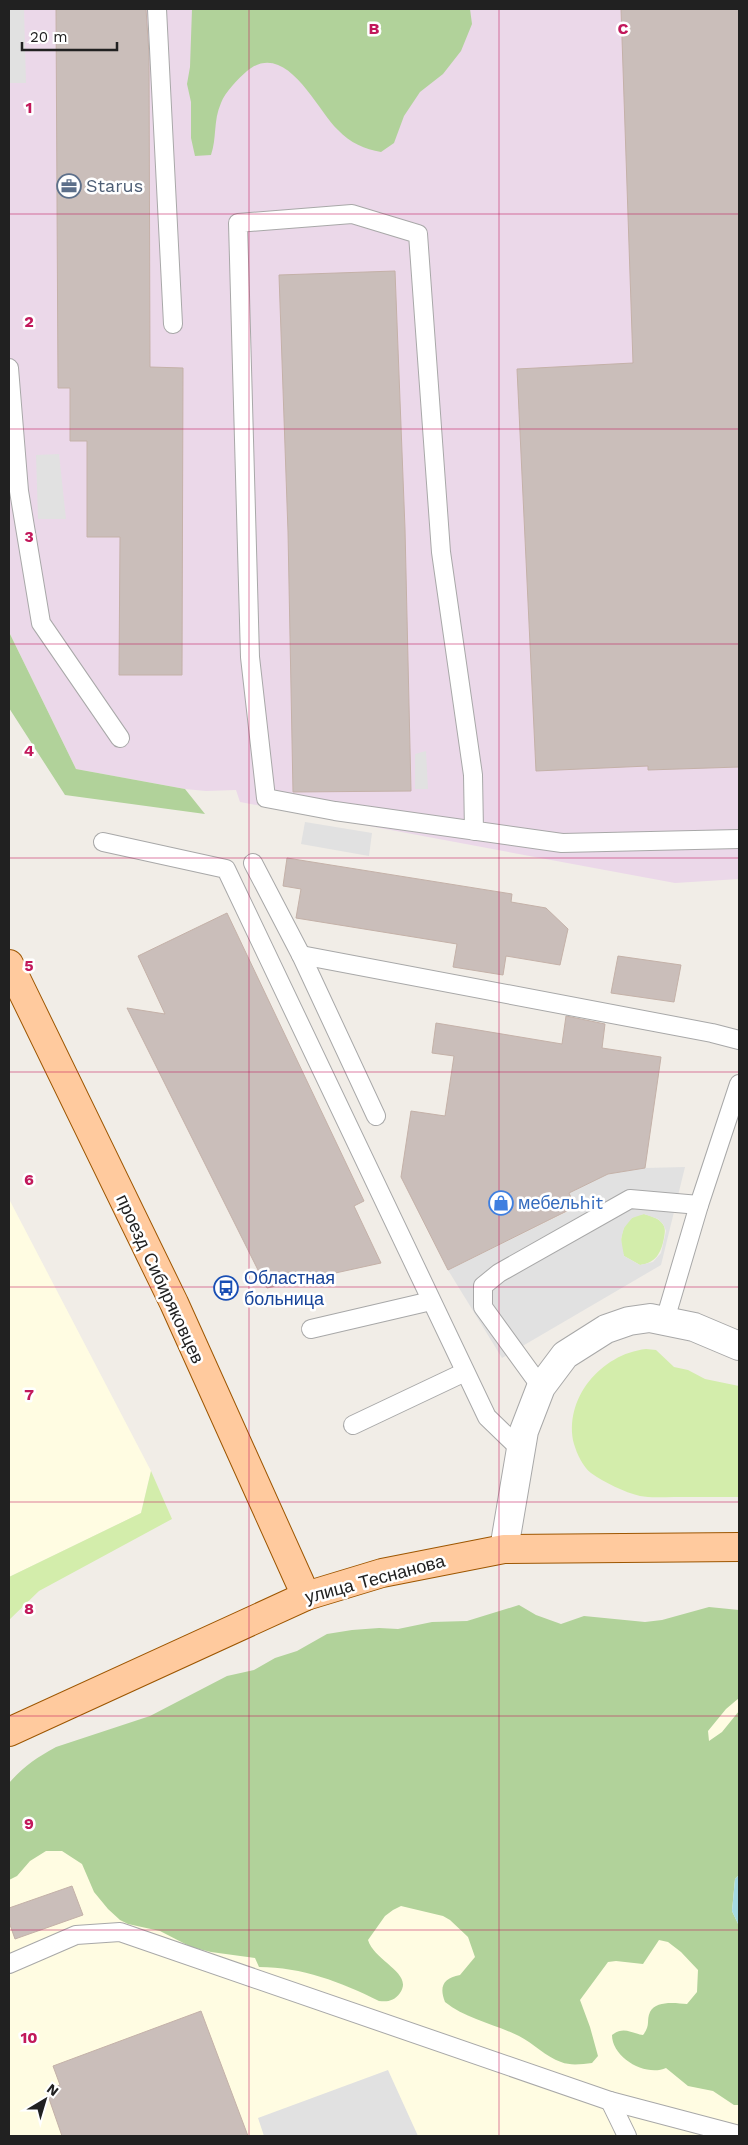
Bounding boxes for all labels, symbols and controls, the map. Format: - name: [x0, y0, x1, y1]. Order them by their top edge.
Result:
- text: B: [369, 19, 380, 38]
- text: C: [618, 19, 629, 38]
- scale bar: [22, 20, 118, 52]
- text: 20 m: [30, 28, 68, 46]
- text: 1: [26, 98, 32, 117]
- office icon: Starus: [56, 173, 82, 199]
- place label: Starus: [86, 175, 143, 196]
- text: 2: [24, 312, 34, 331]
- text: 3: [24, 527, 34, 546]
- text: 4: [24, 741, 34, 760]
- text: 5: [24, 956, 34, 975]
- text: 6: [24, 1170, 34, 1189]
- shop icon: мебельhit: [488, 1190, 514, 1216]
- street label: проезд Сибиряковцев: [112, 1191, 209, 1367]
- place label: мебельhit: [518, 1192, 604, 1213]
- place label: Областная больница: [244, 1267, 335, 1309]
- bus stop icon: Областная больница: [213, 1275, 239, 1301]
- text: 7: [24, 1385, 34, 1404]
- street label: улица Теснанова: [303, 1549, 448, 1607]
- text: 8: [24, 1599, 34, 1618]
- text: 9: [24, 1814, 34, 1833]
- text: 10: [20, 2028, 38, 2047]
- north arrow: [20, 2075, 70, 2125]
- text: N: [44, 2080, 62, 2099]

